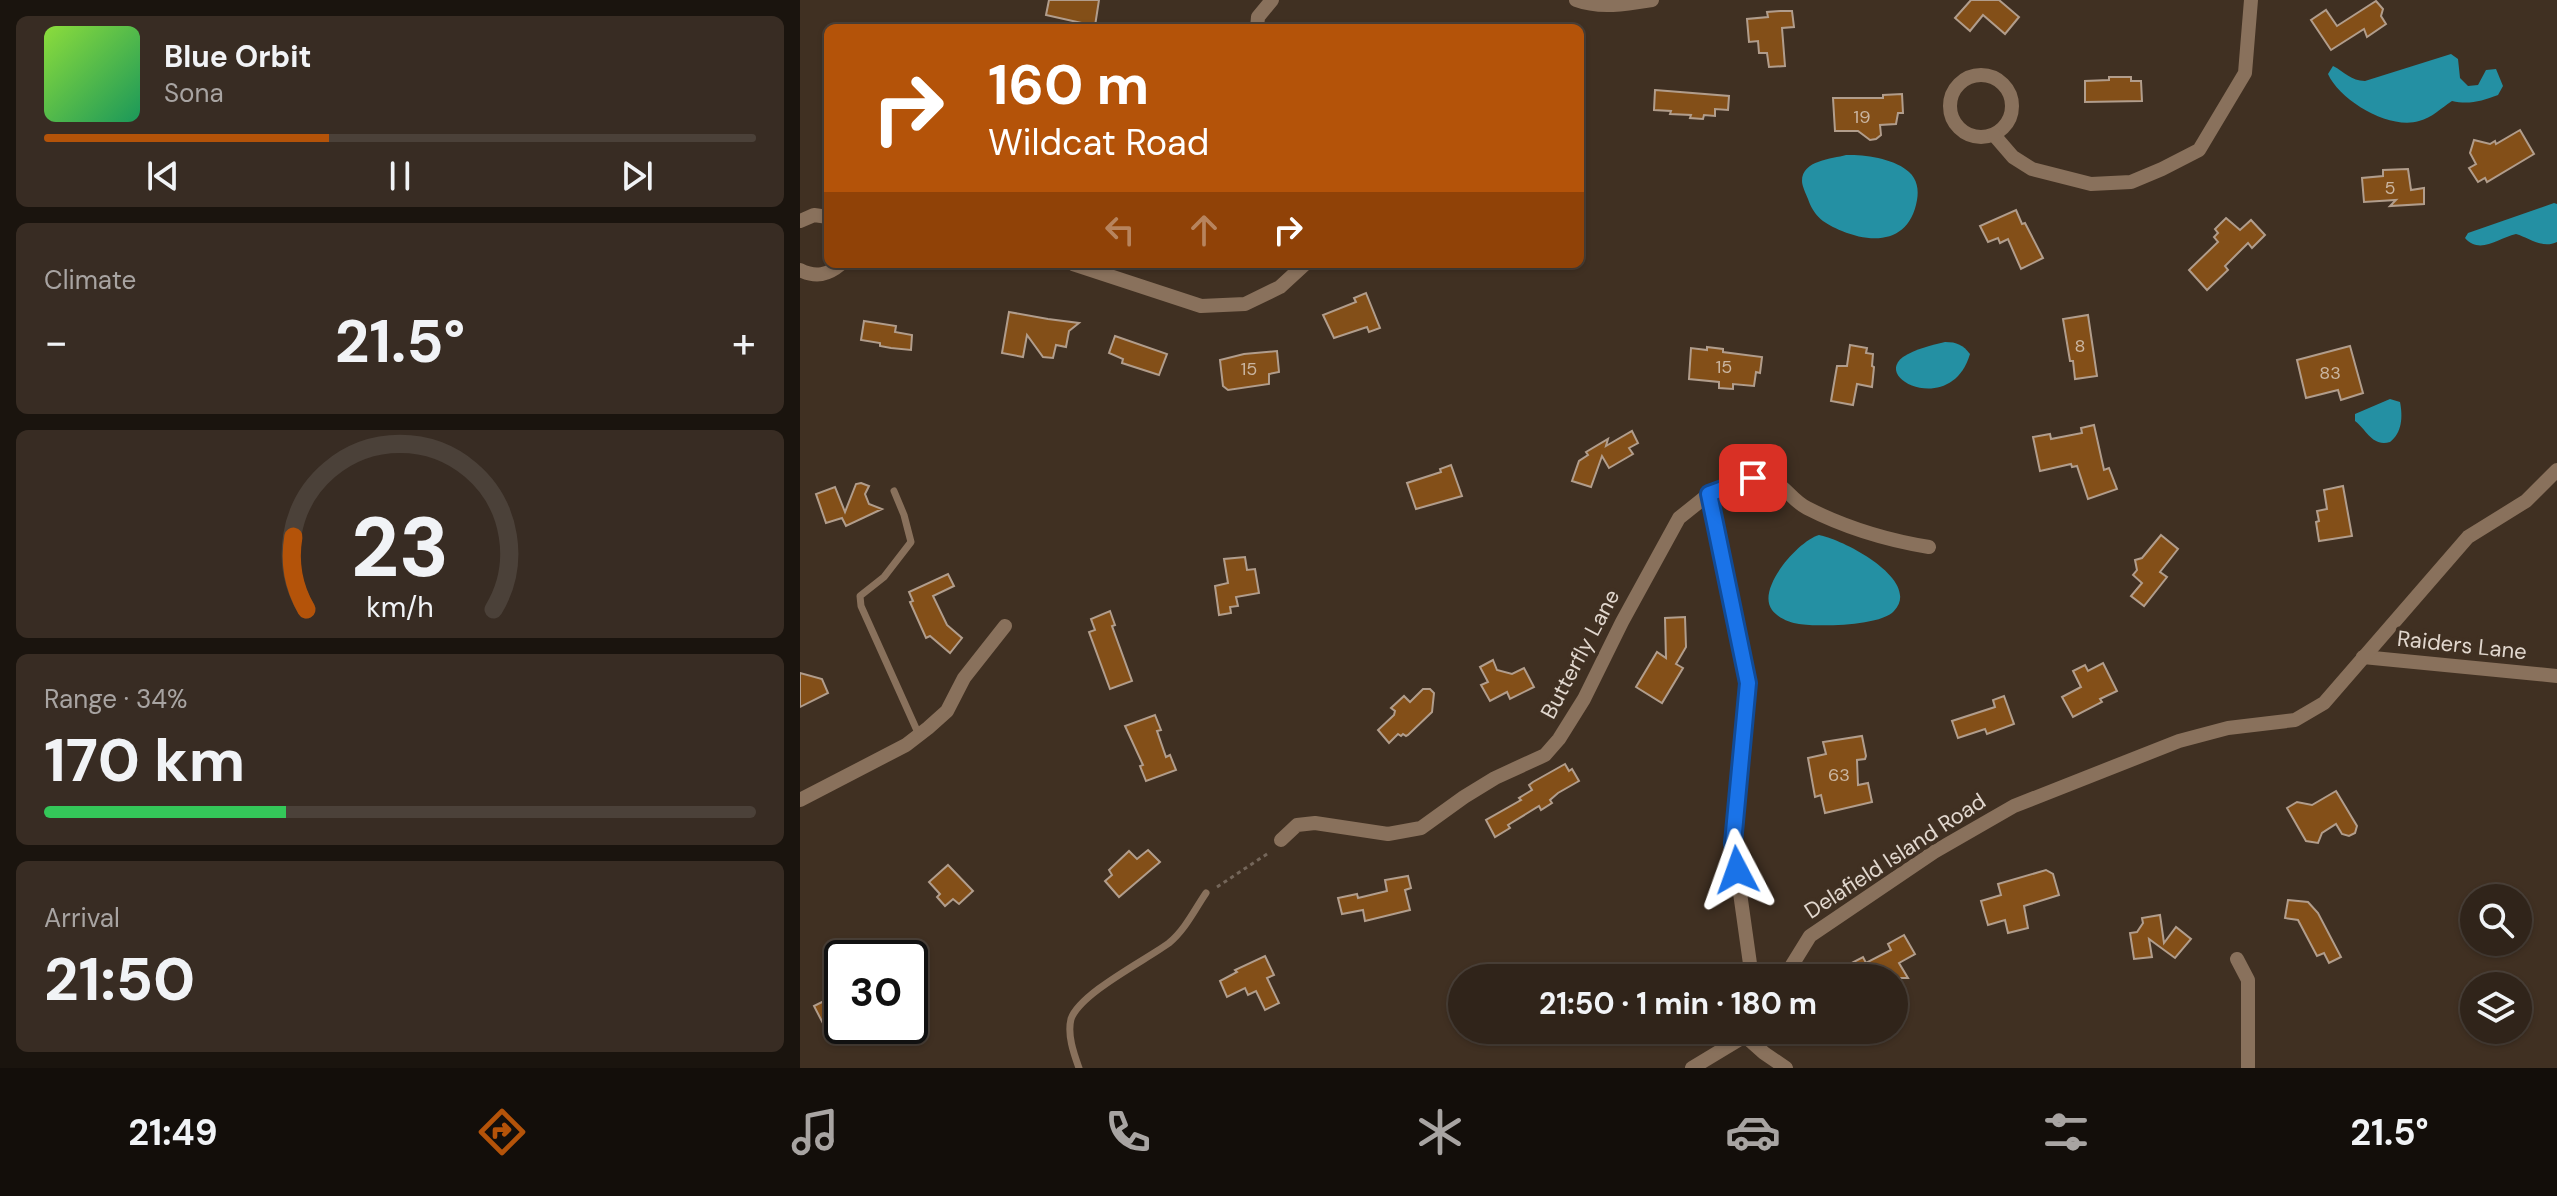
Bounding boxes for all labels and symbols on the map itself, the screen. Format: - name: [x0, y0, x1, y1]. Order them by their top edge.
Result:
- house number: 19: [1854, 105, 1870, 129]
- house number: 5: [2385, 176, 2395, 200]
- house number: 8: [2075, 334, 2085, 358]
- house number: 15: [1716, 355, 1732, 379]
- house number: 15: [1241, 357, 1257, 381]
- house number: 83: [2319, 361, 2341, 385]
- pin: [1719, 444, 1787, 512]
- street label: Butterfly Lane: [1534, 584, 1626, 724]
- street label: Raiders Lane: [2396, 624, 2528, 666]
- house number: 63: [1828, 763, 1850, 787]
- street label: Delafield Island Road: [1799, 787, 1991, 925]
- position arrow: [1695, 828, 1779, 912]
- speed limit sign: 30: [824, 940, 928, 1044]

